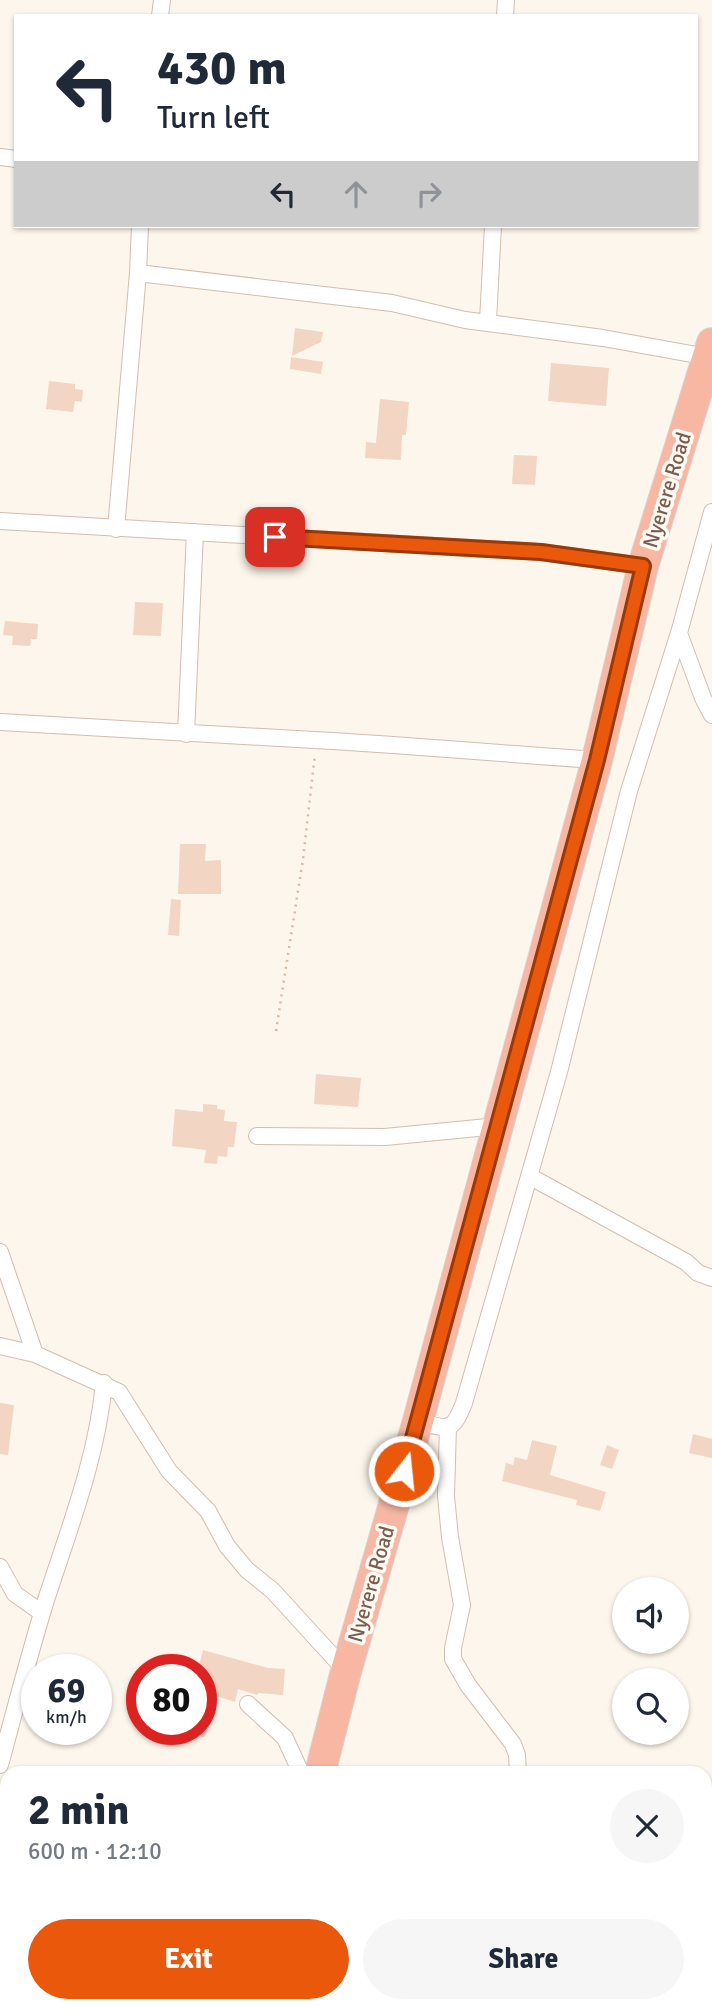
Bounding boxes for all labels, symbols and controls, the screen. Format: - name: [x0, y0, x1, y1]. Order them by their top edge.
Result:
- text: 430 m: [157, 38, 287, 98]
- icon: left: [42, 42, 133, 133]
- text: Turn left: [157, 98, 270, 137]
- icon: left: [264, 175, 302, 213]
- icon: ahead: [337, 175, 375, 213]
- icon: right: [410, 175, 448, 213]
- street label: Nyerere Road: [637, 429, 697, 551]
- pin: [245, 507, 305, 567]
- icon: arrive: [256, 518, 294, 556]
- position arrow: [367, 1434, 441, 1508]
- street label: Nyerere Road: [342, 1523, 400, 1645]
- map controls: [612, 1577, 689, 1745]
- button: sound: [612, 1577, 689, 1654]
- speed limit sign: 80: [126, 1654, 217, 1745]
- button: search: [612, 1668, 689, 1745]
- text: 69: [48, 1669, 85, 1712]
- text: km/h: [46, 1706, 87, 1728]
- text: 2 min: [28, 1785, 129, 1836]
- button: close: [610, 1789, 684, 1863]
- text: 600 m · 12:10: [28, 1837, 162, 1866]
- button: Exit: [28, 1919, 349, 1999]
- button: Share: [363, 1919, 684, 1999]

